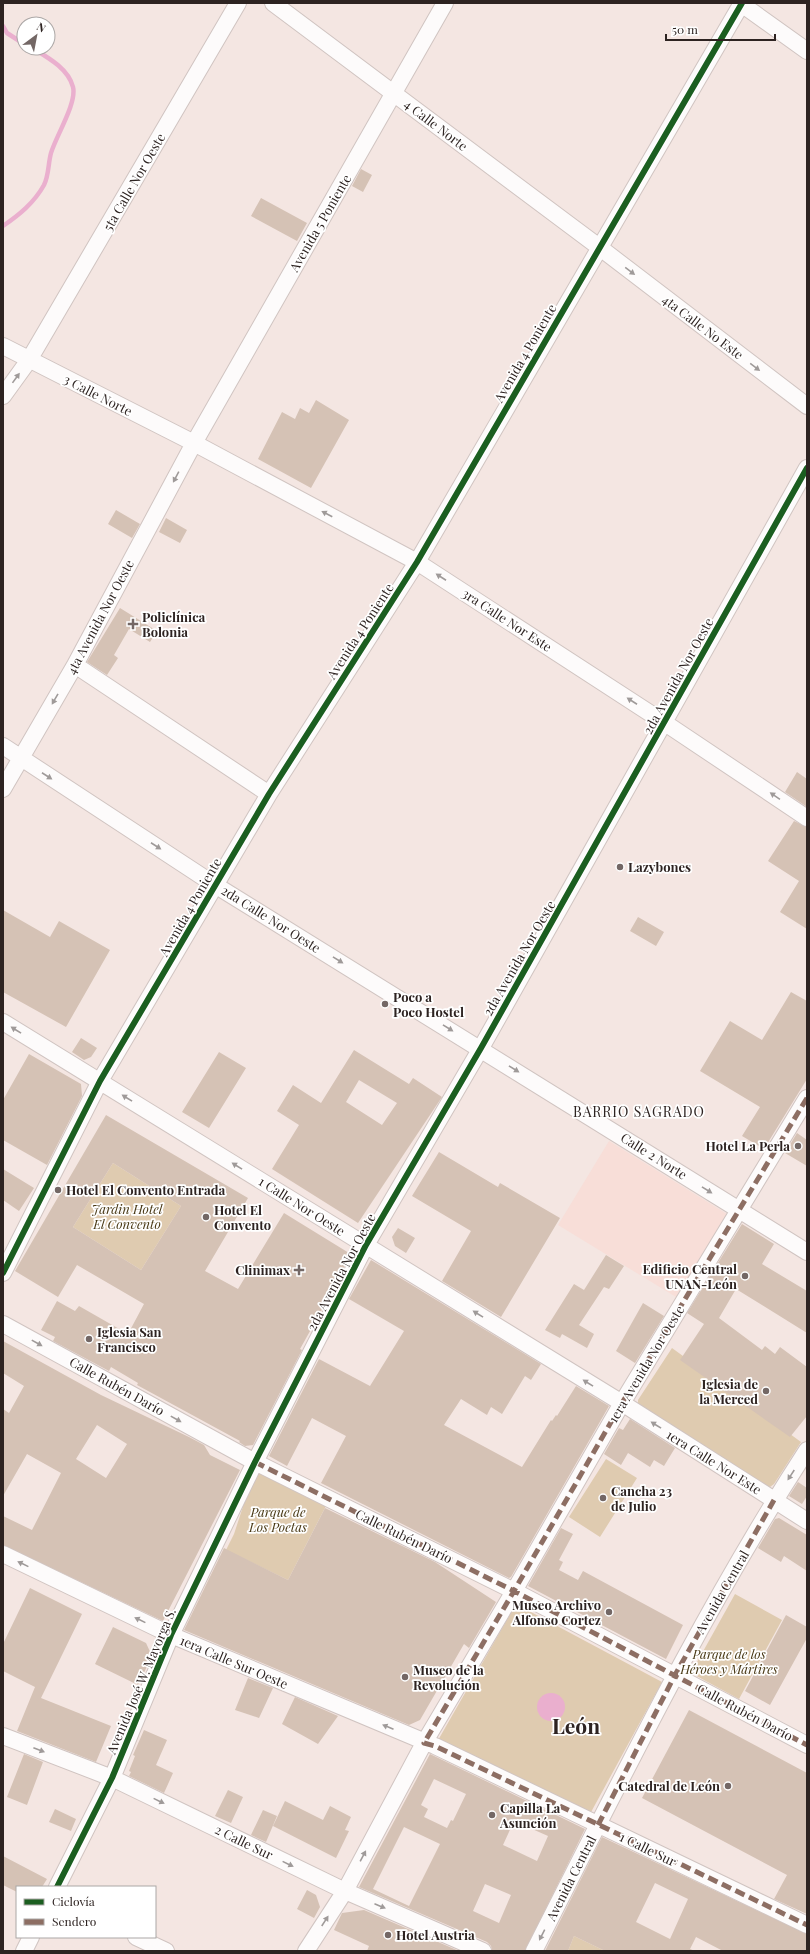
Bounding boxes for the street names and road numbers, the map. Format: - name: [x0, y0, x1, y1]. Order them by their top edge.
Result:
- street label: 4 Calle Norte: [401, 95, 472, 154]
- street label: 5ta Calle Nor Oeste: [99, 129, 169, 234]
- street label: Avenida 5 Poniente: [284, 171, 355, 275]
- street label: 4ta Calle No Este: [659, 291, 748, 363]
- street label: Avenida 4 Poniente: [489, 300, 560, 406]
- street label: 3 Calle Norte: [61, 370, 136, 419]
- street label: 4ta Avenida Nor Oeste: [62, 556, 137, 677]
- street label: Avenida 4 Poniente: [322, 579, 397, 683]
- street label: 3ra Calle Nor Este: [459, 584, 556, 655]
- street label: 2da Avenida Nor Oeste: [638, 614, 717, 737]
- street label: Avenida 4 Poniente: [154, 854, 225, 960]
- street label: 2da Calle Nor Oeste: [218, 881, 324, 956]
- street label: 2da Avenida Nor Oeste: [479, 897, 559, 1019]
- street label: Calle 2 Norte: [618, 1128, 691, 1183]
- street label: 1 Calle Nor Oeste: [256, 1172, 349, 1239]
- street label: 2da Avenida Nor Oeste: [302, 1210, 379, 1333]
- street label: 1era Avenida Nor Oeste: [604, 1302, 688, 1426]
- street label: Calle Rubén Darío: [67, 1352, 168, 1419]
- street label: 1era Calle Nor Este: [664, 1425, 765, 1498]
- street label: Calle Rubén Darío: [353, 1505, 456, 1566]
- street label: Avenida Central: [690, 1547, 752, 1637]
- street label: Avenida José W. Mayorga S.: [102, 1605, 179, 1757]
- street label: 1era Calle Sur Oeste: [178, 1631, 291, 1692]
- street label: Calle Rubén Darío: [694, 1679, 796, 1744]
- street label: 2 Calle Sur: [212, 1820, 276, 1863]
- street label: 1 Calle Sur: [617, 1828, 680, 1870]
- street label: Avenida Central: [541, 1832, 599, 1924]

